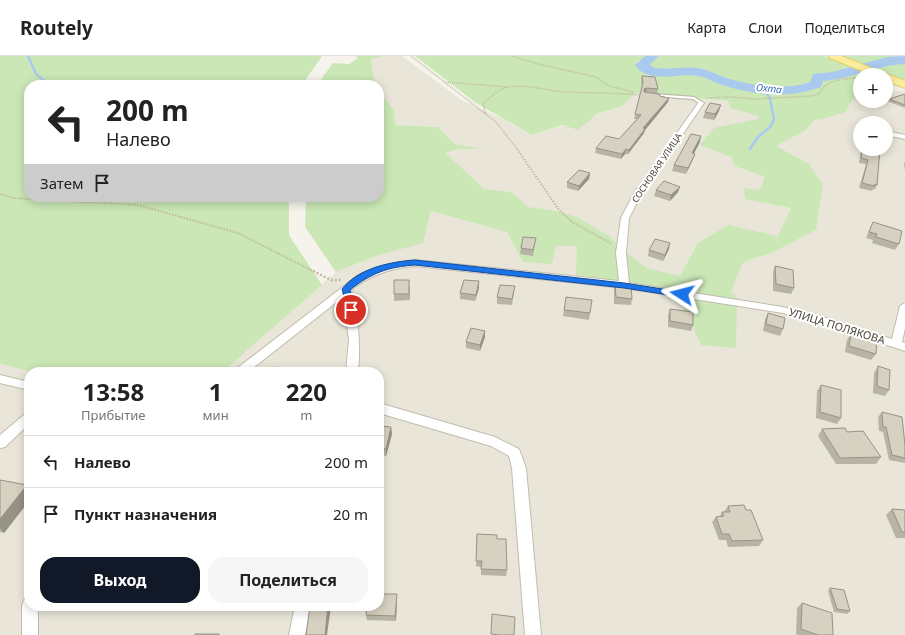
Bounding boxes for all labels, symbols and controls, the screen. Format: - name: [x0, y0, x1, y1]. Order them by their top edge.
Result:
- text: Routely: [20, 15, 93, 41]
- text: Карта: [687, 18, 726, 37]
- text: Слои: [748, 18, 782, 37]
- text: Поделиться: [804, 18, 885, 37]
- map controls: [853, 68, 893, 156]
- button: +: [853, 68, 893, 108]
- water label: Охта: [755, 80, 783, 96]
- text: 200 m: [106, 91, 189, 129]
- icon: left: [40, 96, 92, 148]
- button: −: [853, 116, 893, 156]
- text: Налево: [106, 127, 171, 151]
- street label: СОСНОВАЯ УЛИЦА: [628, 130, 685, 205]
- icon: arrive: [91, 172, 113, 194]
- text: Затем: [40, 173, 83, 193]
- position arrow: [661, 273, 703, 315]
- pin: [334, 293, 368, 327]
- icon: arrive: [340, 299, 362, 321]
- street label: УЛИЦА ПОЛЯКОВА: [787, 304, 888, 348]
- text: 13:58: [82, 375, 144, 408]
- text: 1: [209, 375, 222, 408]
- text: 220: [286, 375, 327, 408]
- text: Прибытие: [81, 406, 146, 424]
- text: мин: [203, 406, 229, 424]
- text: m: [300, 406, 312, 424]
- icon: left: [40, 451, 62, 473]
- text: Налево: [74, 452, 131, 472]
- text: 200 m: [324, 452, 368, 472]
- icon: arrive: [40, 503, 62, 525]
- text: Пункт назначения: [74, 504, 217, 524]
- text: 20 m: [333, 504, 368, 524]
- button: Выход: [40, 557, 200, 603]
- button: Поделиться: [208, 557, 368, 603]

